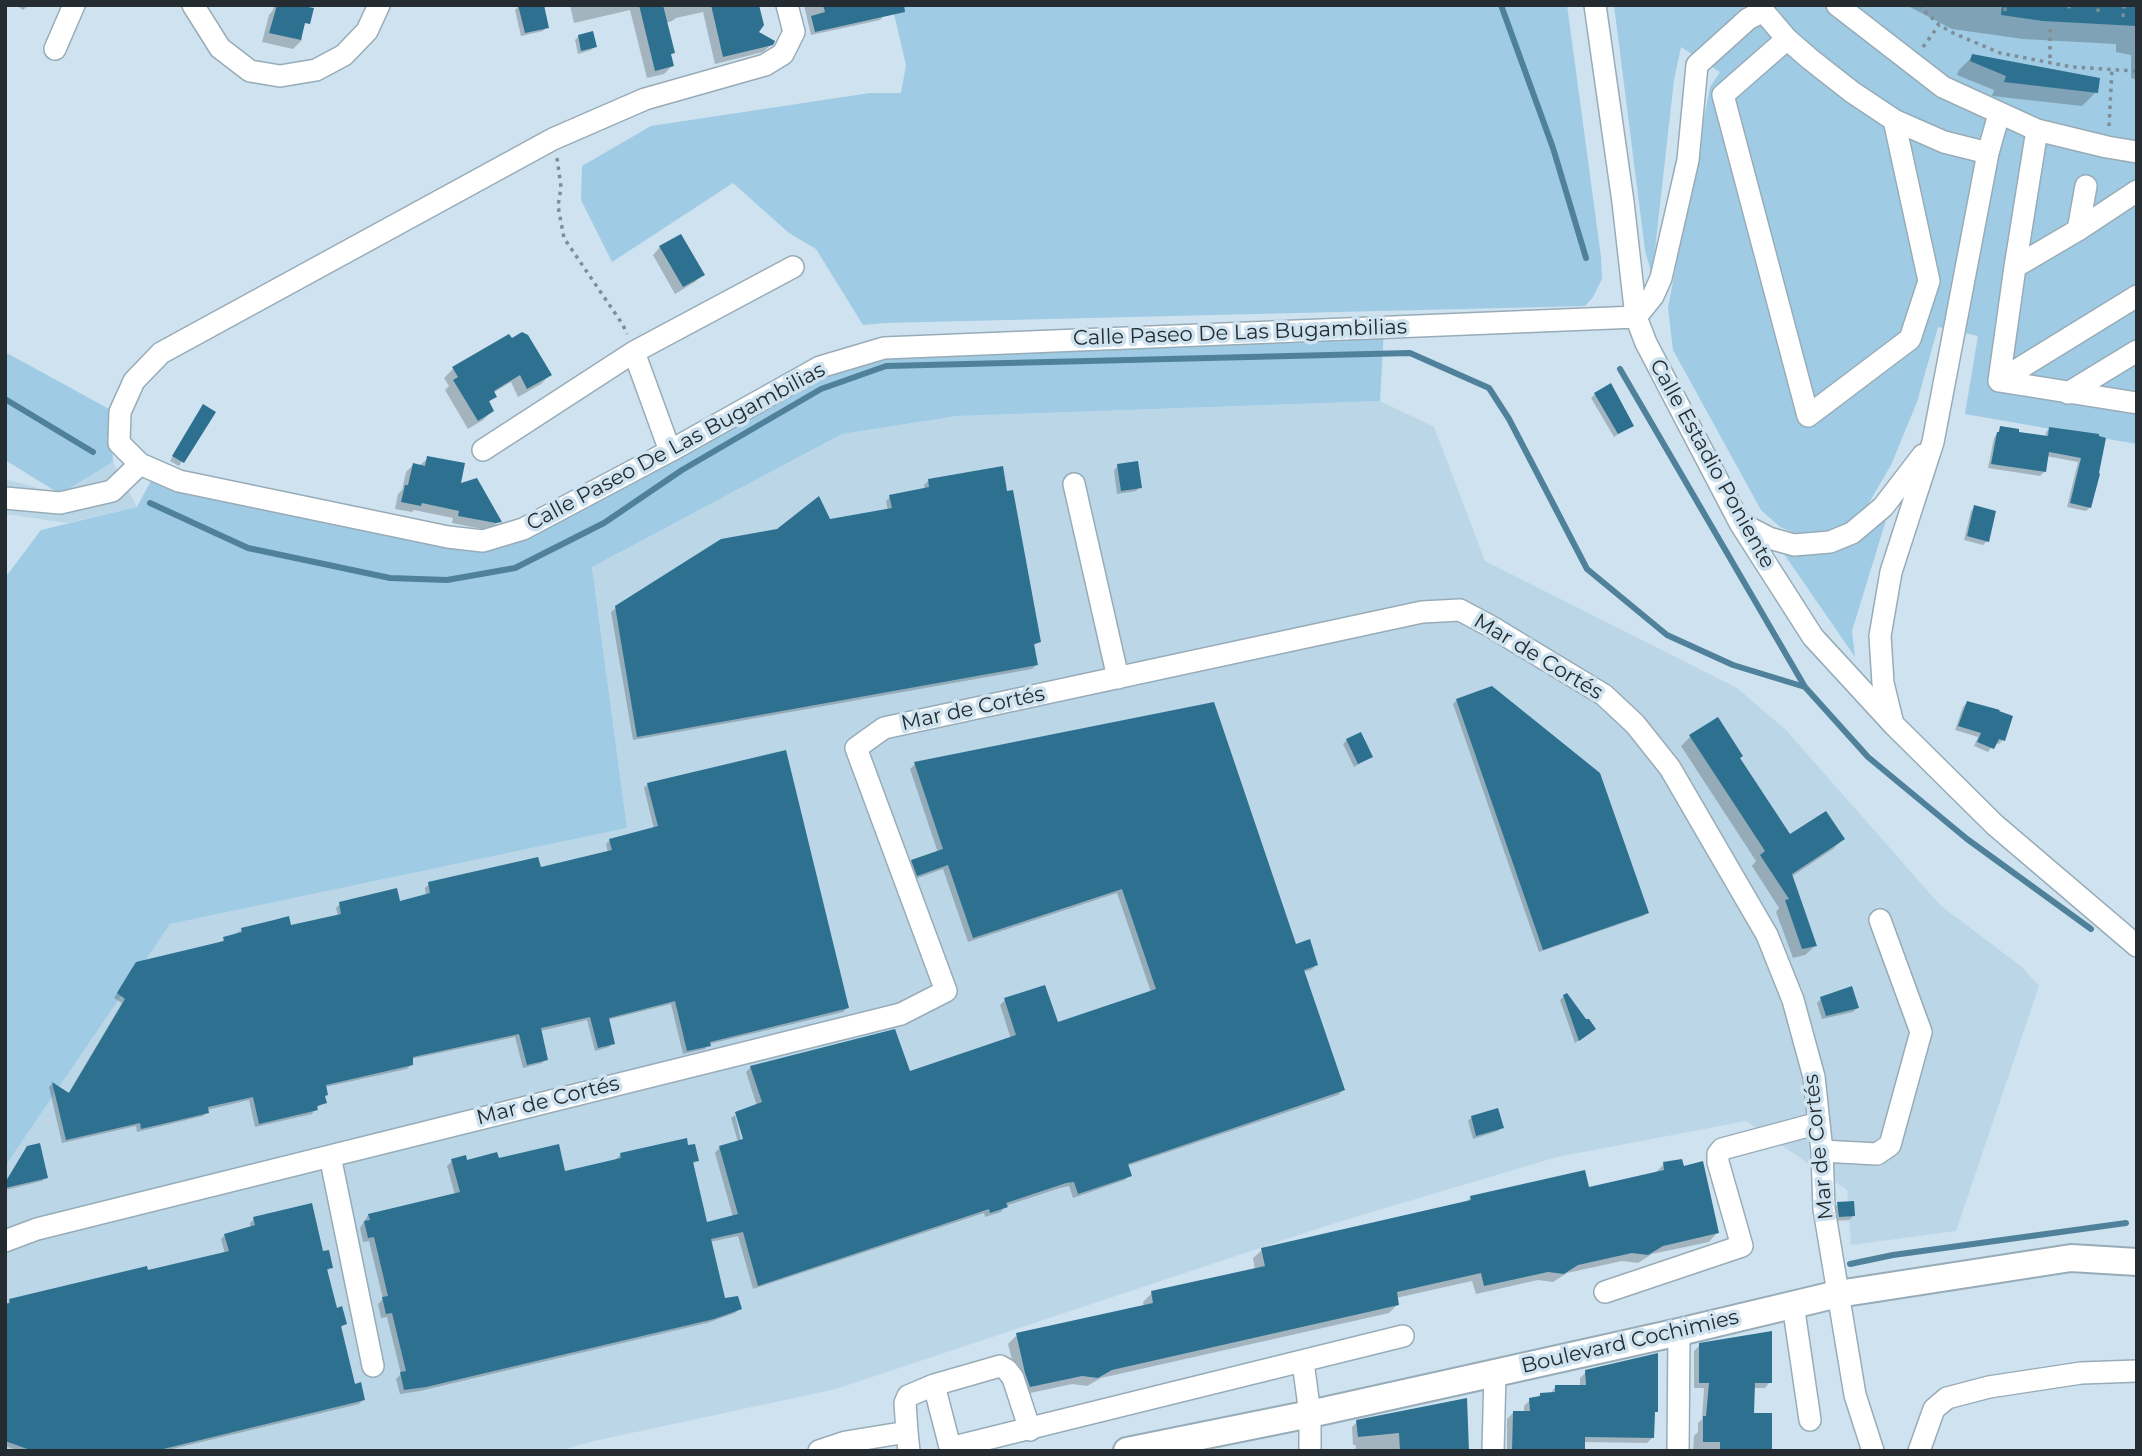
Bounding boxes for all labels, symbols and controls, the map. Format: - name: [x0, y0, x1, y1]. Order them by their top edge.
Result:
- street label: Calle Paseo De Las Bugambilias: [1073, 315, 1407, 351]
- street label: Calle Estadio Poniente: [1644, 355, 1780, 573]
- street label: Calle Paseo De Las Bugambilias: [523, 357, 829, 537]
- street label: Mar de Cortés: [1469, 609, 1607, 705]
- street label: Mar de Cortés: [899, 681, 1047, 737]
- street label: Mar de Cortés: [474, 1071, 622, 1131]
- street label: Mar de Cortés: [1799, 1073, 1839, 1221]
- street label: Boulevard Cochimies: [1519, 1305, 1741, 1379]

